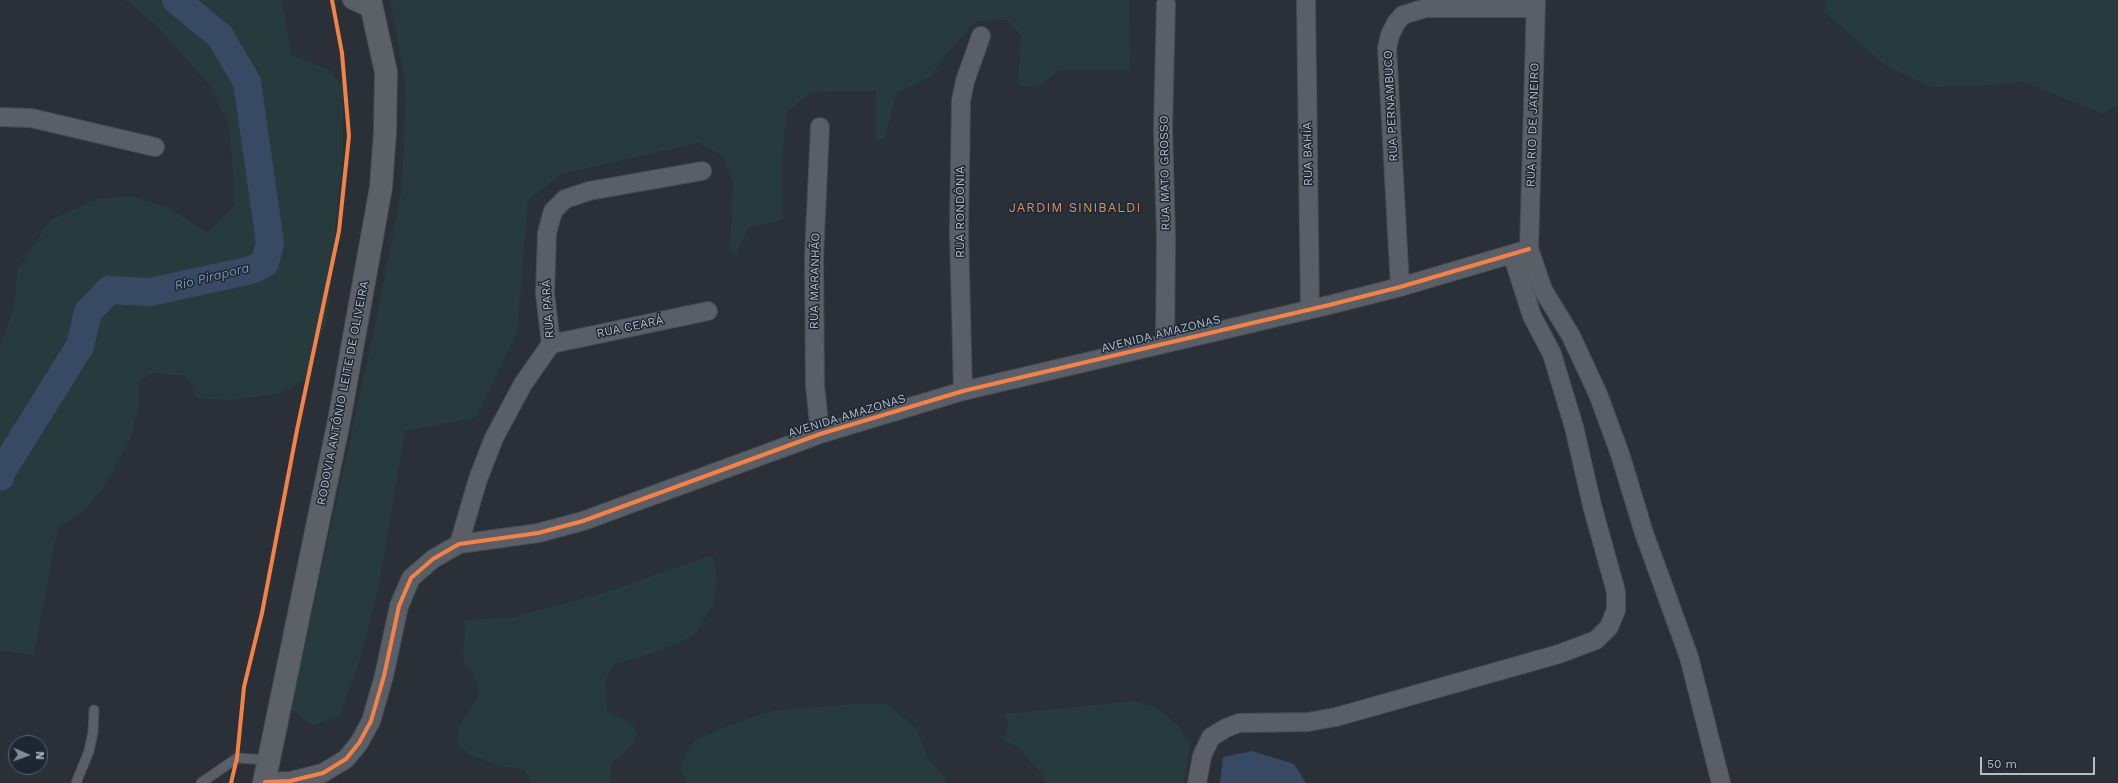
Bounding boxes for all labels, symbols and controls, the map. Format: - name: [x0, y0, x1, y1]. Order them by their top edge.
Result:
- street label: RUA PERNAMBUCO: [1381, 50, 1401, 162]
- street label: RUA RIO DE JANEIRO: [1524, 63, 1542, 187]
- street label: RUA MATO GROSSO: [1157, 115, 1173, 231]
- street label: RUA BAHÍA: [1300, 122, 1316, 186]
- street label: RUA RONDÔNIA: [953, 166, 967, 258]
- district label: JARDIM SINIBALDI: [1009, 200, 1141, 216]
- street label: RUA MARANHÃO: [807, 233, 823, 329]
- water label: Rio Pirapora: [173, 260, 251, 294]
- street label: RUA PARÁ: [539, 279, 557, 339]
- street label: RODOVIA ANTÔNIO LEITE DE OLIVEIRA: [314, 280, 372, 506]
- street label: AVENIDA AMAZONAS: [1100, 312, 1222, 356]
- street label: RUA CEARÁ: [595, 313, 665, 341]
- street label: AVENIDA AMAZONAS: [786, 391, 908, 441]
- north arrow: [8, 735, 48, 775]
- scale bar: [1982, 749, 2097, 775]
- text: N: [33, 751, 46, 760]
- text: 50 m: [1987, 757, 2017, 771]

